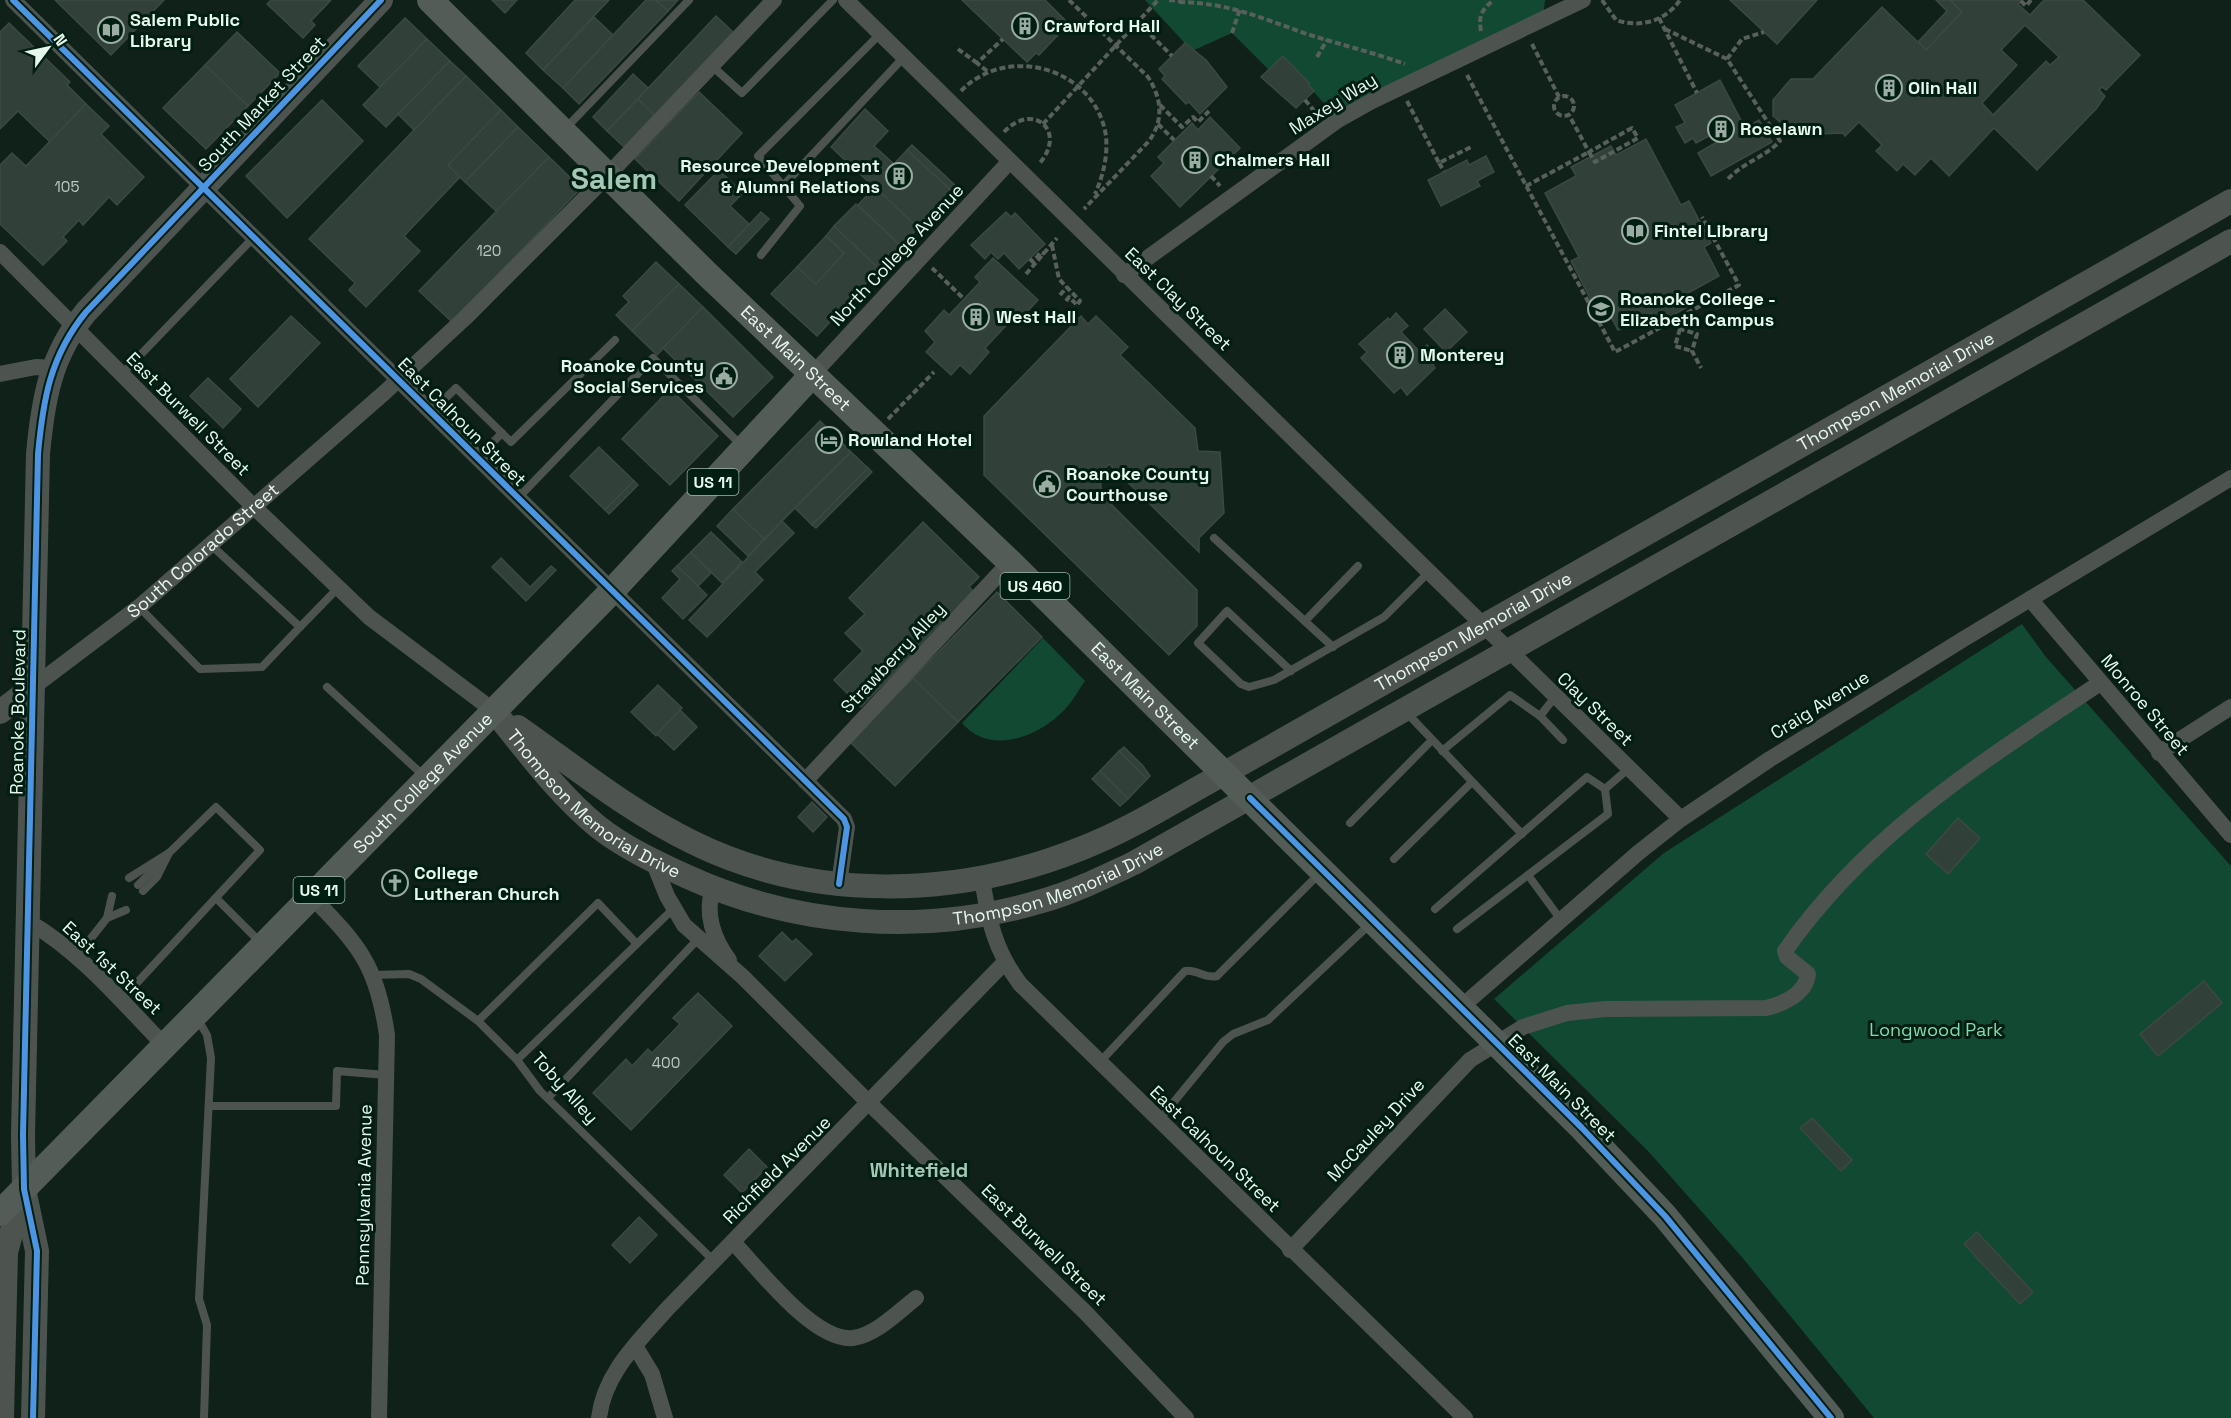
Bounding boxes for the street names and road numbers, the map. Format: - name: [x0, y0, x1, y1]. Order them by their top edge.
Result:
- street label: South Market Street: [193, 31, 330, 176]
- street label: Maxey Way: [1285, 68, 1381, 140]
- street label: North College Avenue: [825, 179, 969, 331]
- street label: East Clay Street: [1120, 242, 1236, 355]
- street label: East Main Street: [736, 300, 856, 416]
- street label: Thompson Memorial Drive: [1793, 326, 1998, 456]
- street label: East Burwell Street: [122, 347, 255, 480]
- street label: East Calhoun Street: [393, 352, 532, 491]
- road number: US 11: [688, 469, 738, 495]
- street label: South Colorado Street: [122, 478, 284, 623]
- street label: Thompson Memorial Drive: [1371, 566, 1576, 696]
- road number: US 460: [1000, 573, 1070, 599]
- street label: Strawberry Alley: [835, 597, 950, 718]
- street label: Roanoke Boulevard: [5, 629, 30, 795]
- street label: East Main Street: [1086, 637, 1205, 754]
- street label: Monroe Street: [2096, 649, 2195, 760]
- street label: Craig Avenue: [1766, 665, 1873, 744]
- street label: Clay Street: [1553, 667, 1638, 751]
- street label: South College Avenue: [348, 707, 497, 858]
- street label: Thompson Memorial Drive: [502, 724, 684, 883]
- street label: Thompson Memorial Drive: [951, 837, 1167, 930]
- road number: US 11: [294, 877, 344, 903]
- street label: East 1st Street: [58, 916, 167, 1019]
- street label: East Main Street: [1503, 1029, 1621, 1147]
- street label: Toby Alley: [527, 1047, 604, 1128]
- street label: McCauley Drive: [1322, 1073, 1429, 1186]
- street label: East Calhoun Street: [1145, 1080, 1285, 1217]
- street label: Pennsylvania Avenue: [350, 1104, 377, 1286]
- street label: Richfield Avenue: [718, 1111, 836, 1229]
- street label: East Burwell Street: [977, 1179, 1112, 1310]

